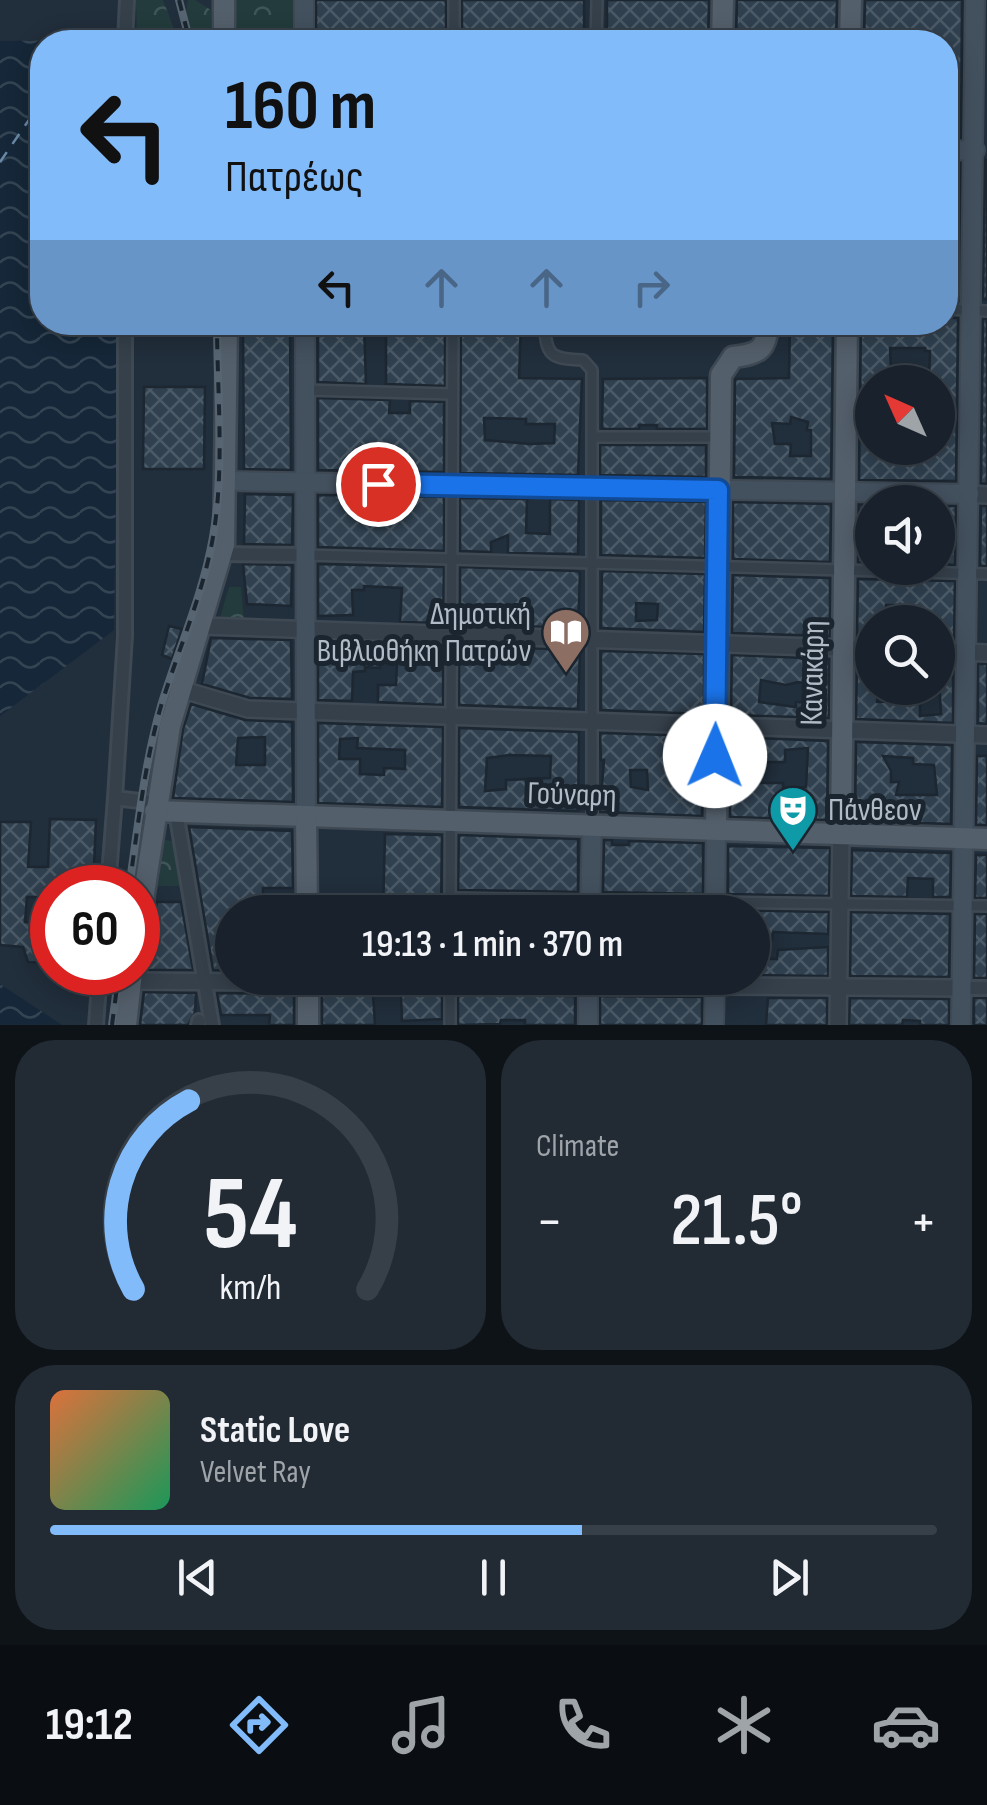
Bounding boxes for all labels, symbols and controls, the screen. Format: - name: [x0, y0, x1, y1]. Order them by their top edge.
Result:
- text: 160 m: [225, 65, 376, 149]
- icon: left: [60, 70, 190, 200]
- text: Πατρέως: [225, 150, 363, 205]
- icon: left: [309, 260, 364, 315]
- icon: ahead: [414, 260, 469, 315]
- icon: ahead: [519, 260, 574, 315]
- icon: right: [624, 260, 679, 315]
- north arrow: [855, 365, 955, 465]
- map controls: [855, 365, 955, 705]
- pin: [336, 442, 421, 527]
- icon: arrive: [351, 457, 406, 512]
- button: sound: [855, 485, 955, 585]
- place label: Δημοτική Βιβλιοθήκη Πατρών: [317, 595, 531, 671]
- button: search: [855, 605, 955, 705]
- library icon: Δημοτική Βιβλιοθήκη Πατρών: [540, 606, 592, 674]
- street label: Κανακάρη: [793, 620, 833, 726]
- position arrow: [663, 704, 767, 808]
- street label: Γούναρη: [527, 774, 617, 816]
- theatre icon: Πάνθεον: [767, 784, 819, 852]
- place label: Πάνθεον: [828, 791, 921, 830]
- speed limit sign: 60: [30, 865, 160, 995]
- text: 19:13 · 1 min · 370 m: [362, 922, 623, 967]
- text: Climate: [536, 1127, 619, 1166]
- text: 54: [203, 1153, 298, 1278]
- text: 21.5°: [670, 1176, 803, 1267]
- text: −: [536, 1189, 563, 1256]
- text: +: [910, 1189, 937, 1256]
- text: km/h: [220, 1267, 281, 1310]
- text: Static Love: [200, 1408, 350, 1453]
- text: Velvet Ray: [200, 1453, 311, 1492]
- icon: previous: [170, 1550, 225, 1605]
- icon: pause: [466, 1550, 521, 1605]
- icon: next: [762, 1550, 817, 1605]
- icon: directions: [224, 1690, 294, 1760]
- icon: music: [386, 1690, 456, 1760]
- icon: phone: [548, 1690, 618, 1760]
- icon: climate: [709, 1690, 779, 1760]
- icon: car: [871, 1690, 941, 1760]
- text: 19:12: [46, 1698, 133, 1753]

